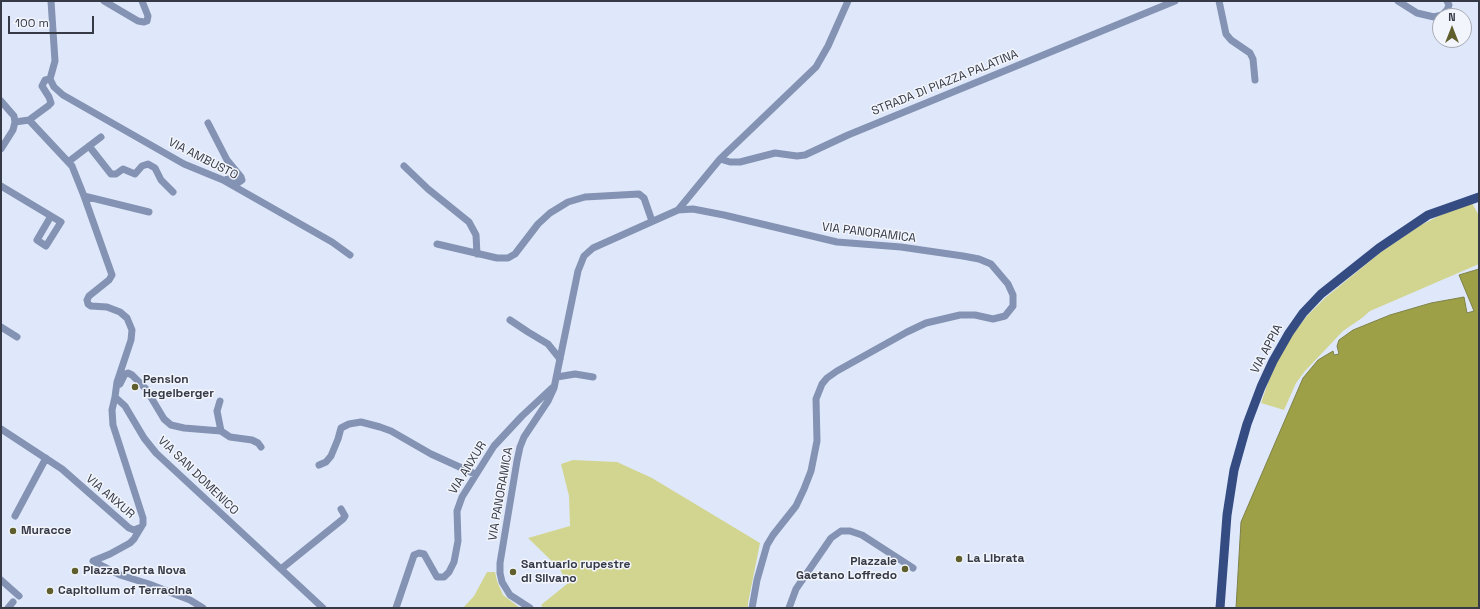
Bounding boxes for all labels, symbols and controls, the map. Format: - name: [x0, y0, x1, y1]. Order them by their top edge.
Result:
- scale bar: [10, 8, 96, 34]
- north arrow: [1432, 8, 1472, 48]
- text: N: [1448, 10, 1456, 24]
- text: 100 m: [15, 15, 49, 31]
- street label: STRADA DI PIAZZA PALATINA: [870, 47, 1020, 119]
- street label: VIA AMBUSTO: [166, 135, 240, 183]
- street label: VIA PANORAMICA: [821, 220, 917, 246]
- street label: VIA APPIA: [1248, 322, 1286, 376]
- place label: Pension Hegelberger: [143, 373, 214, 401]
- marker: Pension Hegelberger: [130, 382, 140, 392]
- street label: VIA SAN DOMENICO: [155, 434, 241, 518]
- street label: VIA ANXUR: [446, 439, 490, 497]
- street label: VIA PANORAMICA: [486, 446, 516, 542]
- street label: VIA ANXUR: [83, 472, 137, 522]
- place label: Muracce: [21, 524, 71, 538]
- marker: Muracce: [8, 526, 18, 536]
- place label: La Librata: [967, 552, 1024, 566]
- marker: La Librata: [954, 554, 964, 564]
- place label: Piazzale Gaetano Loffredo: [796, 555, 897, 583]
- place label: Santuario rupestre di Silvano: [521, 558, 630, 586]
- place label: Piazza Porta Nova: [83, 564, 186, 578]
- marker: Piazzale Gaetano Loffredo: [900, 564, 910, 574]
- marker: Piazza Porta Nova: [70, 566, 80, 576]
- marker: Santuario rupestre di Silvano: [508, 567, 518, 577]
- place label: Capitolium of Terracina: [58, 584, 192, 598]
- marker: Capitolium of Terracina: [45, 586, 55, 596]

